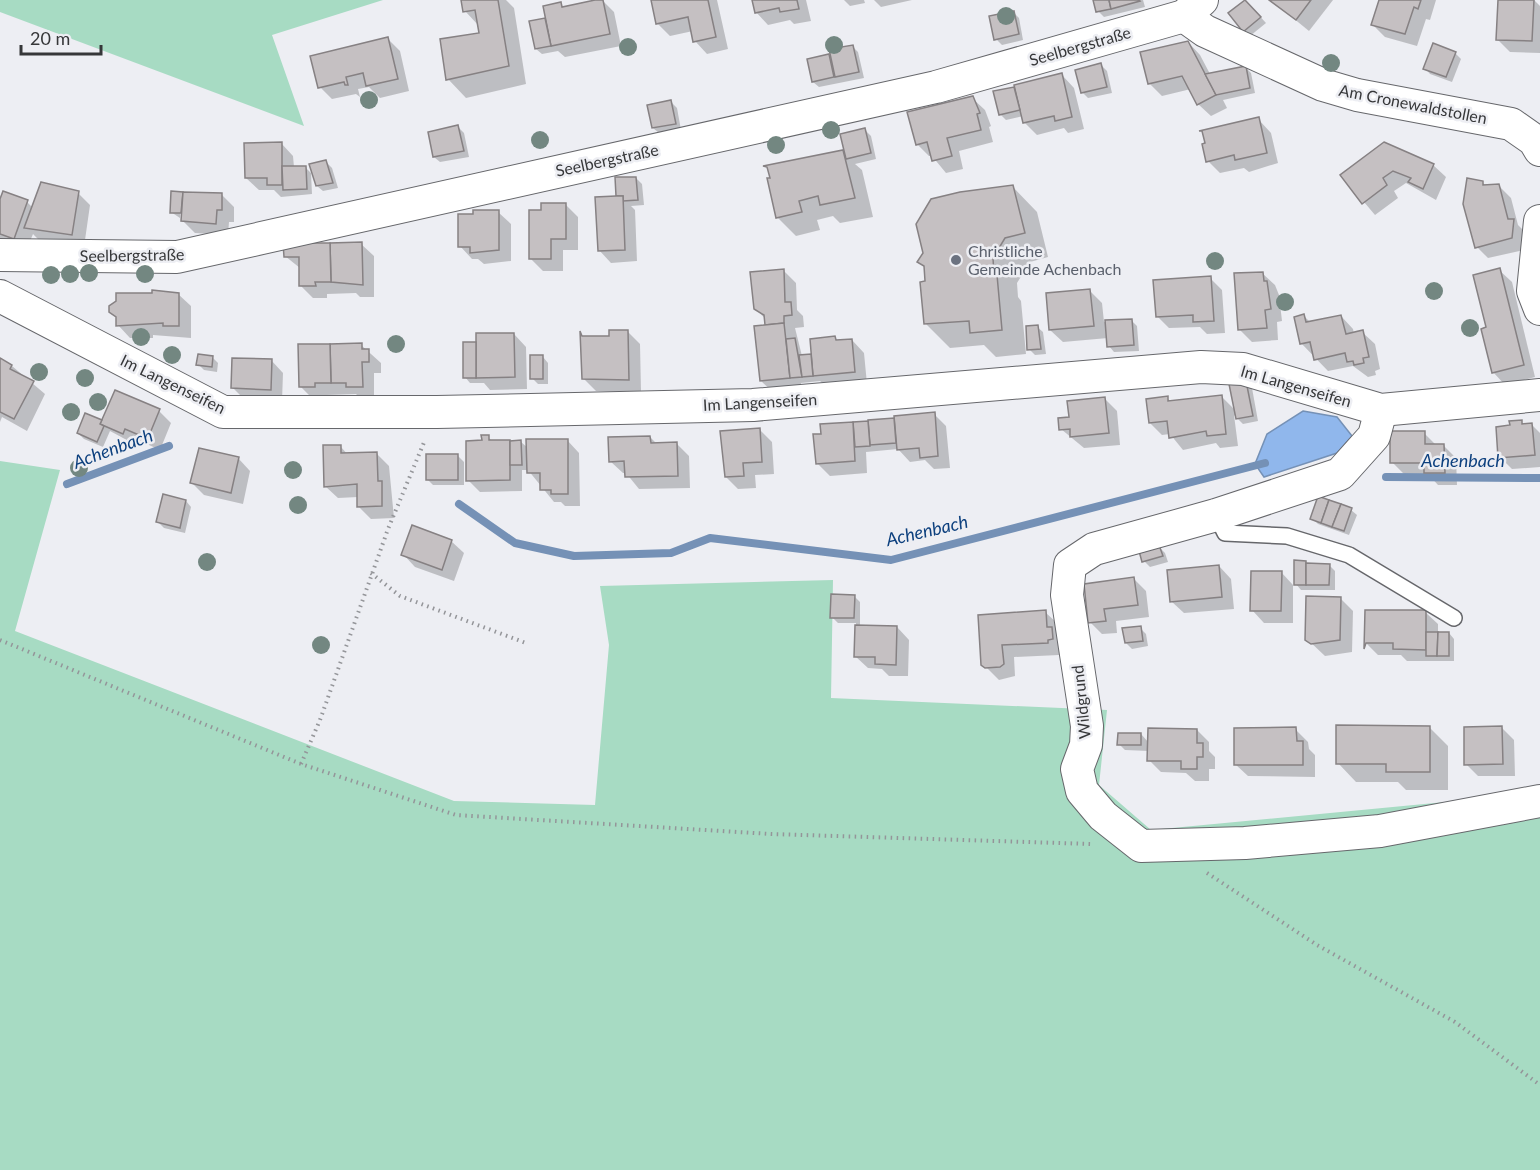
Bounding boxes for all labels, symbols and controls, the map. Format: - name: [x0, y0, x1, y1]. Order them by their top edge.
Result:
- scale bar: [21, 18, 100, 56]
- street label: Seelbergstraße: [1027, 22, 1133, 69]
- text: 20 m: [30, 27, 70, 49]
- street label: Am Cronewaldstollen: [1337, 80, 1489, 127]
- street label: Seelbergstraße: [554, 139, 660, 180]
- place label: Christliche Gemeinde Achenbach: [968, 241, 1121, 278]
- street label: Seelbergstraße: [79, 244, 185, 265]
- marker: Christliche Gemeinde Achenbach: [949, 253, 963, 267]
- street label: Im Langenseifen: [118, 350, 229, 417]
- street label: Im Langenseifen: [1239, 361, 1354, 410]
- street label: Im Langenseifen: [702, 389, 818, 414]
- water label: Achenbach: [69, 423, 156, 473]
- water label: Achenbach: [1420, 449, 1505, 471]
- water label: Achenbach: [883, 510, 970, 550]
- street label: Wildgrund: [1067, 664, 1094, 740]

